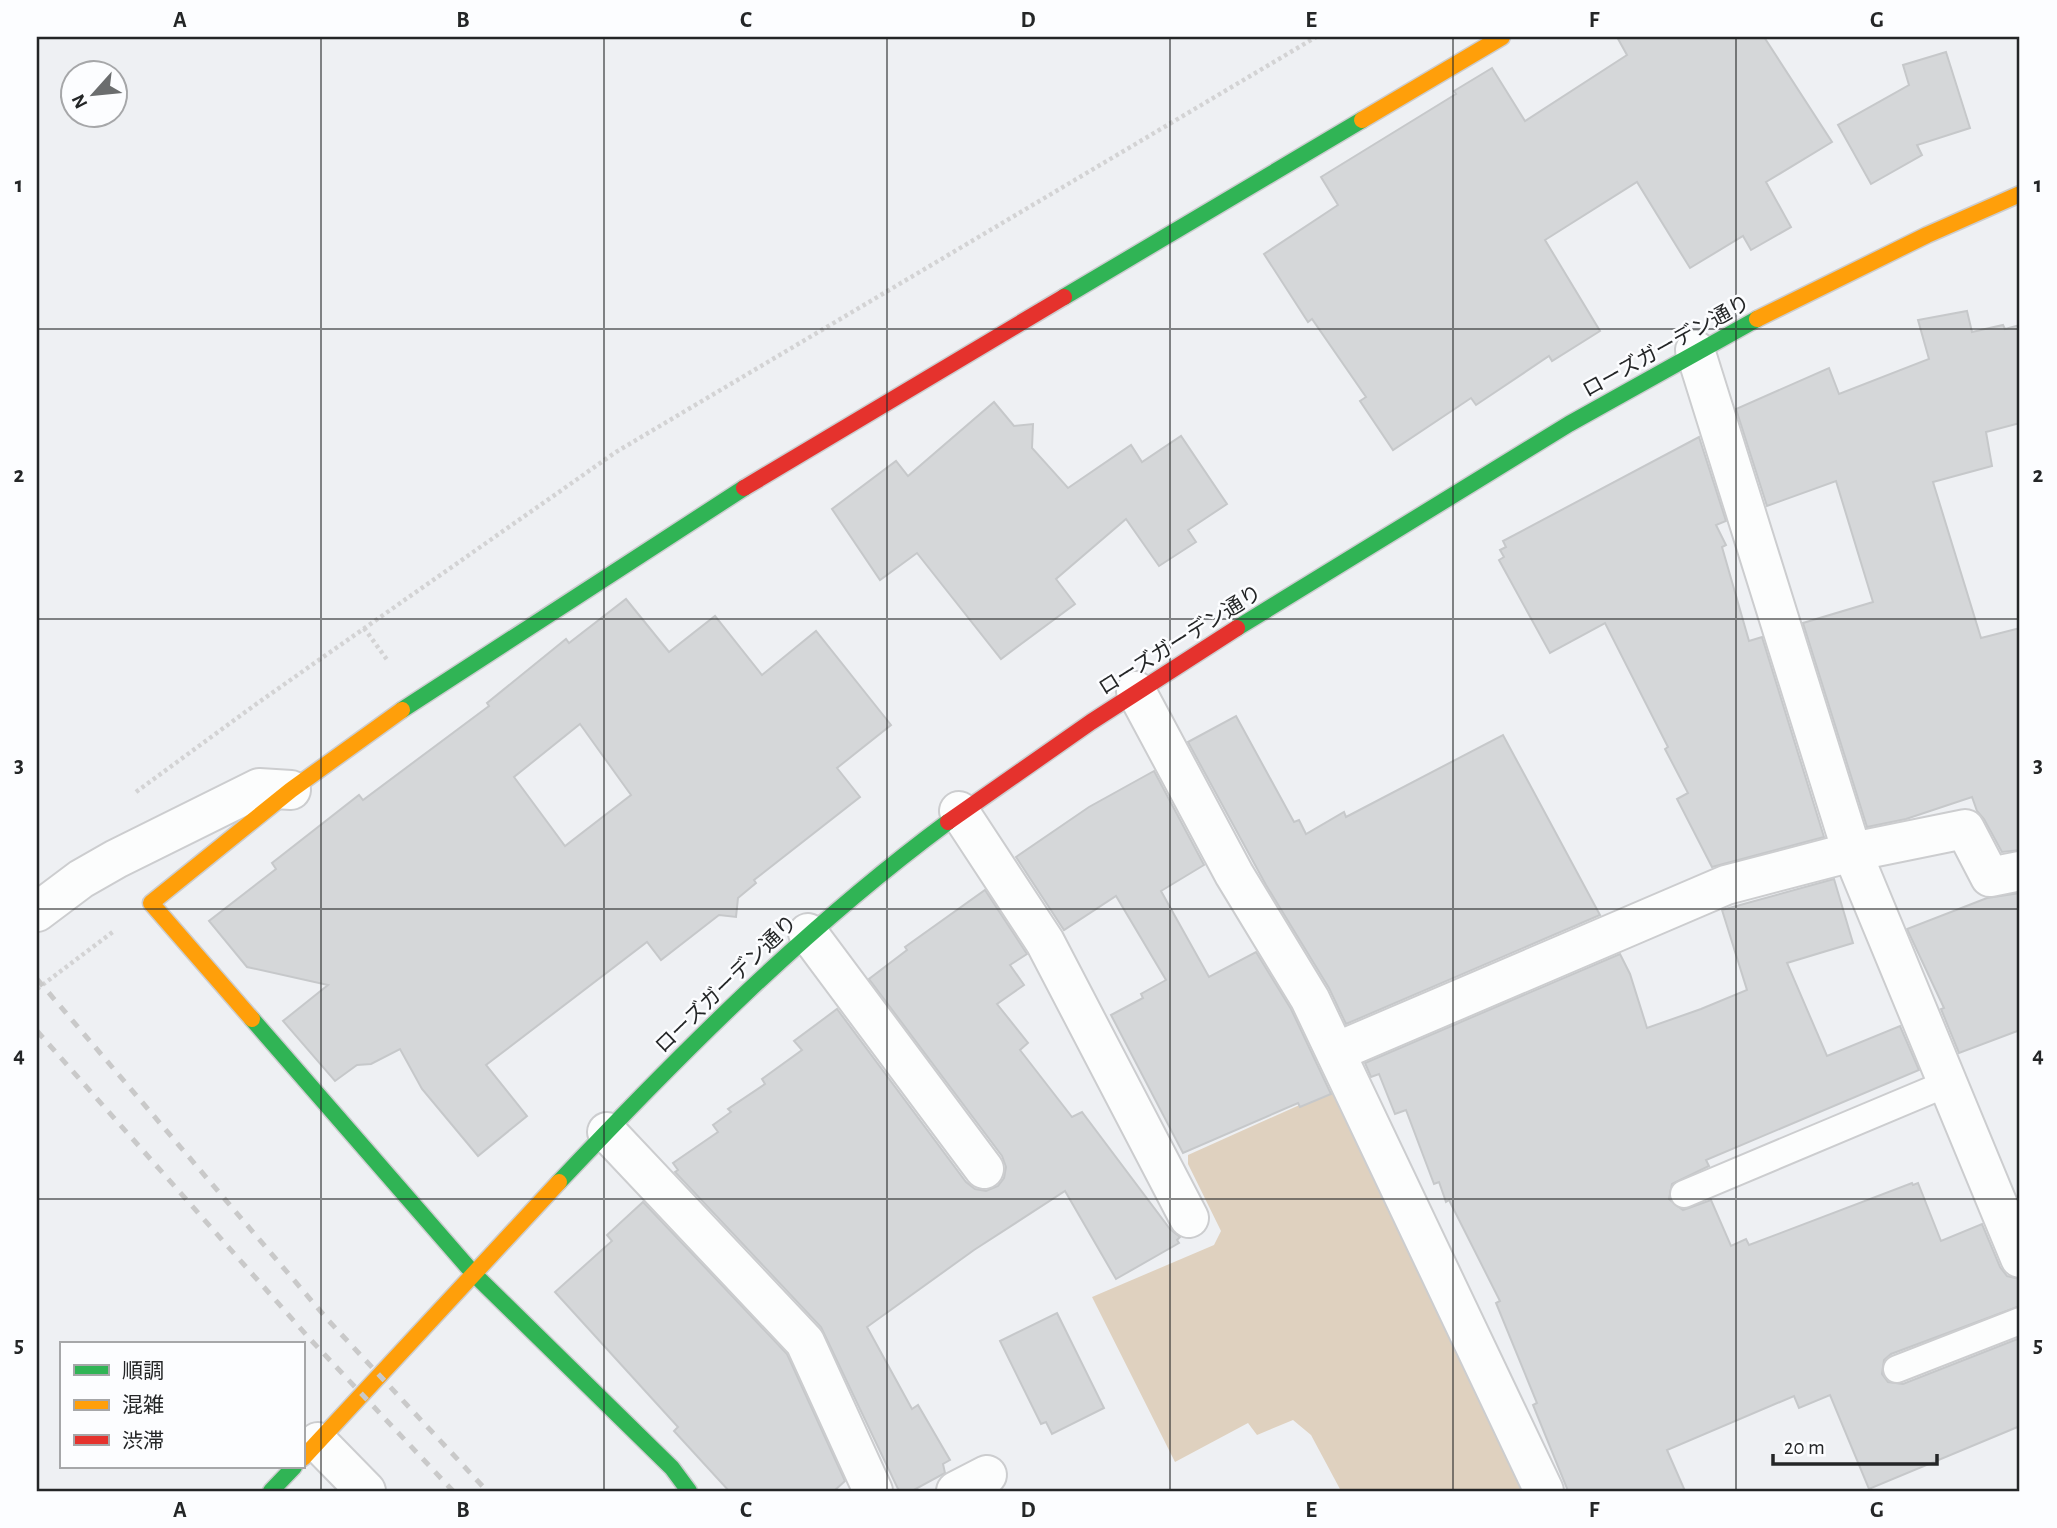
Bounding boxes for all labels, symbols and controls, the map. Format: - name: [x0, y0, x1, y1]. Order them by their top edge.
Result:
- text: A: [173, 9, 187, 32]
- text: B: [456, 9, 470, 32]
- text: C: [740, 9, 752, 32]
- text: D: [1020, 9, 1036, 32]
- text: E: [1305, 9, 1317, 32]
- text: F: [1589, 9, 1600, 32]
- text: G: [1870, 9, 1884, 32]
- north arrow: [60, 60, 130, 130]
- text: N: [69, 91, 92, 111]
- text: 1: [15, 174, 23, 197]
- text: 1: [2034, 174, 2042, 197]
- street label: ローズガーデン通り: [1578, 290, 1754, 401]
- text: 2: [14, 464, 25, 487]
- text: 2: [2033, 464, 2044, 487]
- street label: ローズガーデン通り: [1094, 580, 1266, 699]
- text: 3: [14, 754, 24, 777]
- text: 3: [2033, 754, 2043, 777]
- street label: ローズガーデン通り: [650, 910, 801, 1057]
- text: 4: [13, 1044, 25, 1067]
- text: 4: [2032, 1044, 2044, 1067]
- text: 5: [14, 1334, 24, 1357]
- text: 5: [2033, 1334, 2043, 1357]
- legend: [60, 1342, 304, 1468]
- text: 順調: [122, 1360, 164, 1382]
- text: 混雑: [122, 1394, 164, 1416]
- scale bar: [1773, 1423, 1938, 1467]
- text: 渋滞: [122, 1430, 164, 1452]
- text: 20 m: [1784, 1437, 1825, 1458]
- text: A: [173, 1499, 187, 1522]
- text: B: [456, 1499, 470, 1522]
- text: C: [740, 1499, 752, 1522]
- text: D: [1020, 1499, 1036, 1522]
- text: E: [1305, 1499, 1317, 1522]
- text: F: [1589, 1499, 1600, 1522]
- text: G: [1870, 1499, 1884, 1522]

